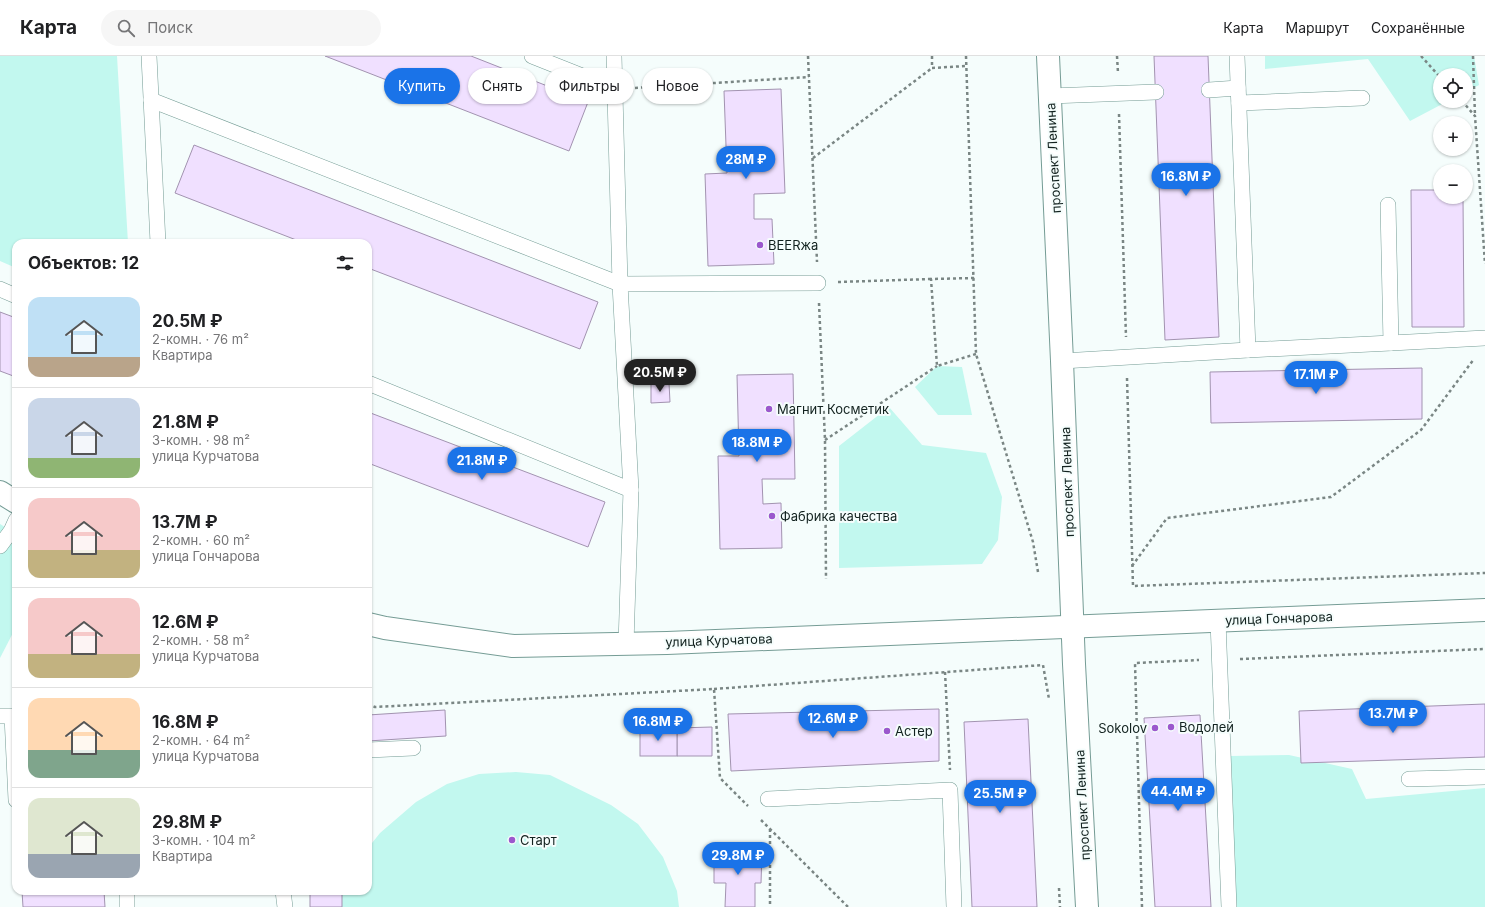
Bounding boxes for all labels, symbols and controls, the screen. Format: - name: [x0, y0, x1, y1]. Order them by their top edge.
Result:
- search box: [101, 10, 381, 46]
- text: Карта: [20, 16, 77, 39]
- icon: search: [115, 17, 137, 39]
- text: Поиск: [147, 18, 193, 37]
- text: Карта: [1223, 19, 1264, 36]
- text: Маршрут: [1286, 19, 1349, 36]
- text: Сохранённые: [1371, 19, 1465, 36]
- chip: Купить: [384, 68, 460, 104]
- chip: Снять: [468, 68, 537, 104]
- chip: Фильтры: [545, 68, 634, 104]
- chip: Новое: [642, 68, 713, 104]
- map controls: [1433, 68, 1473, 204]
- button: locate: [1433, 68, 1473, 108]
- street label: проспект Ленина: [1042, 102, 1064, 214]
- button: +: [1433, 116, 1473, 156]
- pin: 28M ₽: [718, 146, 774, 180]
- text: 28M ₽: [725, 151, 767, 167]
- pin: 16.8M ₽: [1149, 163, 1223, 197]
- button: −: [1433, 164, 1473, 204]
- text: 16.8M ₽: [1161, 168, 1211, 184]
- place label: BEERжа: [768, 237, 818, 253]
- marker: BEERжа: [755, 240, 765, 250]
- icon: filters: [334, 252, 356, 274]
- text: Объектов: 12: [28, 253, 139, 273]
- text: 20.5M ₽: [152, 311, 223, 331]
- icon: home: [60, 313, 108, 361]
- text: 2-комн. · 76 m²: [152, 331, 249, 347]
- text: Квартира: [152, 347, 213, 363]
- pin: 20.5M ₽: [623, 359, 697, 393]
- pin: 17.1M ₽: [1279, 361, 1353, 395]
- text: 20.5M ₽: [633, 364, 687, 380]
- text: 17.1M ₽: [1293, 366, 1339, 382]
- place label: Магнит Косметик: [777, 401, 889, 417]
- marker: Магнит Косметик: [764, 404, 774, 414]
- text: 21.8M ₽: [152, 412, 219, 432]
- icon: home: [60, 414, 108, 462]
- street label: проспект Ленина: [1057, 427, 1077, 537]
- pin: 18.8M ₽: [720, 429, 794, 463]
- text: 3-комн. · 98 m²: [152, 432, 250, 448]
- text: 18.8M ₽: [731, 434, 783, 450]
- pin: 21.8M ₽: [445, 447, 519, 481]
- text: улица Курчатова: [152, 448, 259, 464]
- text: 21.8M ₽: [456, 452, 508, 468]
- place label: Фабрика качества: [780, 508, 897, 524]
- marker: Фабрика качества: [767, 511, 777, 521]
- text: 13.7M ₽: [152, 512, 218, 532]
- icon: home: [60, 514, 108, 562]
- text: 2-комн. · 60 m²: [152, 532, 250, 548]
- text: улица Гончарова: [152, 548, 260, 564]
- street label: улица Гончарова: [1225, 608, 1333, 628]
- text: 12.6M ₽: [152, 612, 219, 632]
- icon: home: [60, 614, 108, 662]
- street label: улица Курчатова: [665, 630, 773, 650]
- text: 2-комн. · 58 m²: [152, 632, 250, 648]
- text: улица Курчатова: [152, 648, 259, 664]
- pin: 13.7M ₽: [1356, 700, 1430, 734]
- pin: 12.6M ₽: [796, 705, 870, 739]
- text: 13.7M ₽: [1368, 705, 1418, 721]
- pin: 16.8M ₽: [621, 708, 695, 742]
- text: 12.6M ₽: [807, 710, 859, 726]
- text: 16.8M ₽: [152, 712, 219, 732]
- text: 16.8M ₽: [633, 713, 683, 729]
- icon: home: [60, 714, 108, 762]
- place label: Водолей: [1179, 719, 1234, 735]
- place label: Sokolov: [1098, 720, 1147, 736]
- marker: Водолей: [1166, 722, 1176, 732]
- place label: Астер: [895, 723, 933, 739]
- marker: Sokolov: [1150, 723, 1160, 733]
- marker: Астер: [882, 726, 892, 736]
- text: 2-комн. · 64 m²: [152, 732, 250, 748]
- text: улица Курчатова: [152, 748, 259, 764]
- street label: проспект Ленина: [1071, 749, 1093, 861]
- pin: 44.4M ₽: [1141, 778, 1215, 812]
- pin: 25.5M ₽: [963, 780, 1037, 814]
- text: 44.4M ₽: [1150, 783, 1206, 799]
- text: 25.5M ₽: [973, 785, 1027, 801]
- text: 29.8M ₽: [152, 812, 222, 832]
- icon: home: [60, 814, 108, 862]
- text: 3-комн. · 104 m²: [152, 832, 256, 848]
- place label: Старт: [520, 832, 557, 848]
- marker: Старт: [507, 835, 517, 845]
- pin: 29.8M ₽: [701, 842, 775, 876]
- text: 29.8M ₽: [711, 847, 765, 863]
- text: Квартира: [152, 848, 213, 864]

